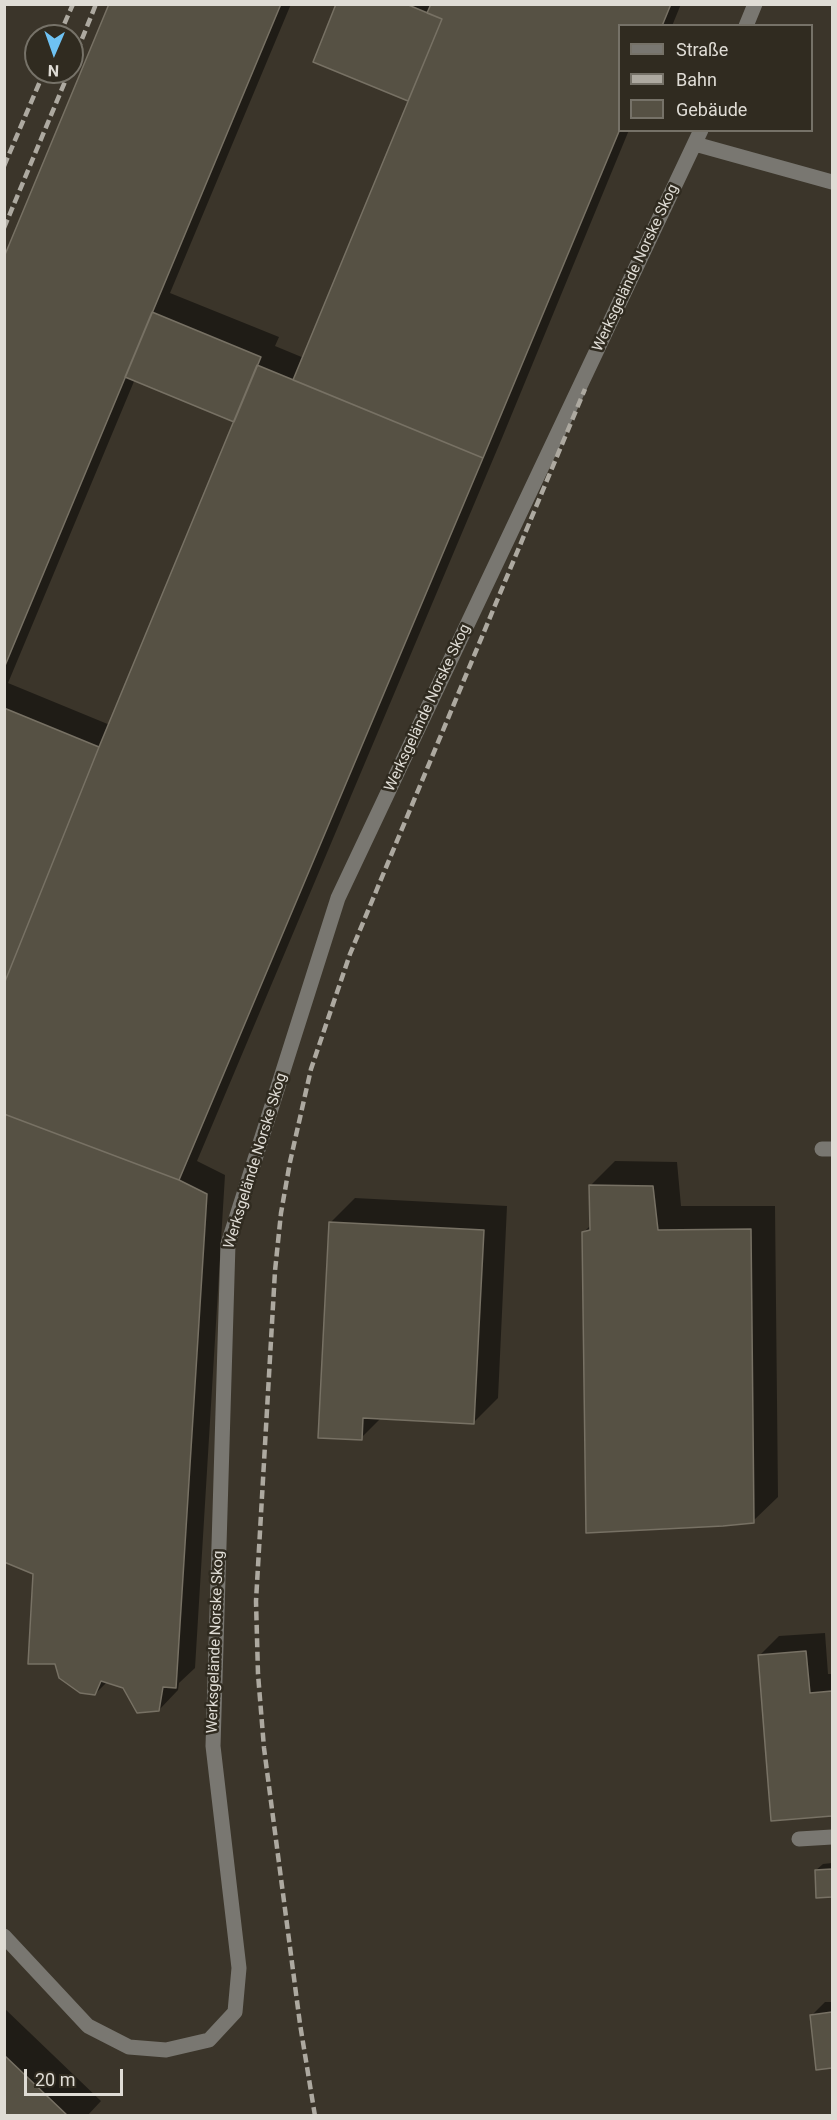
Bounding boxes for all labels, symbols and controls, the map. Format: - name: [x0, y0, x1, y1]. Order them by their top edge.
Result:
- north arrow: [24, 24, 84, 84]
- legend: [618, 24, 813, 132]
- text: Straße: [676, 39, 728, 60]
- text: N: [47, 61, 59, 80]
- text: Bahn: [676, 69, 717, 90]
- text: Gebäude: [676, 99, 747, 120]
- street label: Werksgelände Norske Skog: [589, 181, 683, 355]
- street label: Werksgelände Norske Skog: [381, 621, 475, 795]
- street label: Werksgelände Norske Skog: [221, 1071, 291, 1251]
- street label: Werksgelände Norske Skog: [204, 1550, 228, 1734]
- scale bar: [27, 2057, 126, 2095]
- text: 20 m: [35, 2069, 75, 2090]

